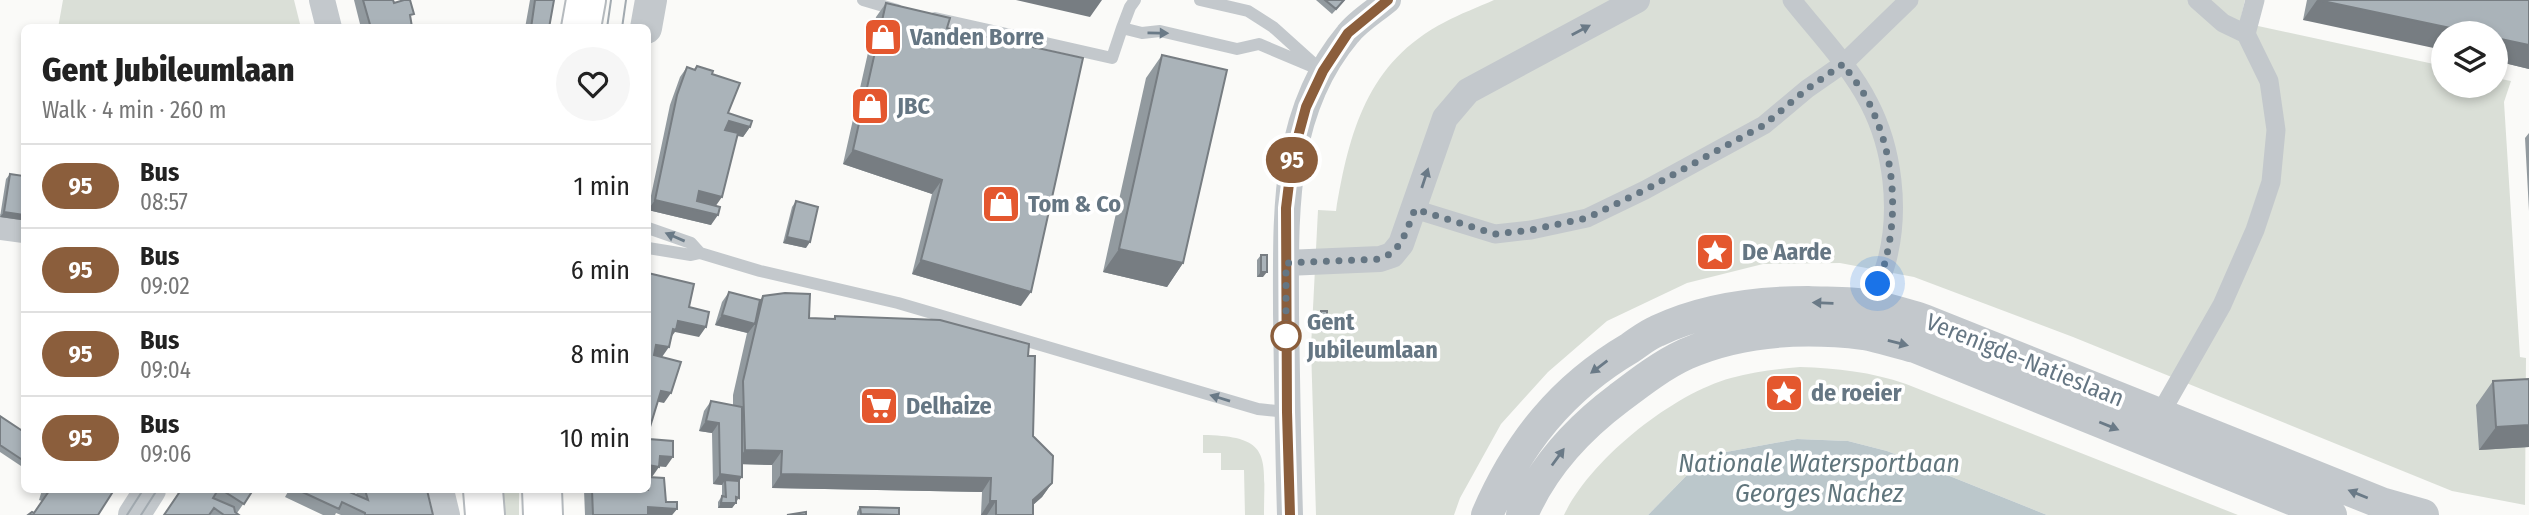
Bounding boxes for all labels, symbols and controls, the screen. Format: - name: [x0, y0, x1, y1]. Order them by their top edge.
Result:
- shop icon: Vanden Borre: [862, 16, 904, 58]
- map controls: [2431, 21, 2508, 98]
- button: layers: [2431, 21, 2508, 98]
- place label: Vanden Borre: [909, 23, 1044, 51]
- one-way arrow: [1571, 24, 1590, 36]
- one-way arrow: [1147, 27, 1169, 39]
- button: heart: [556, 47, 630, 121]
- text: Gent Jubileumlaan: [42, 50, 294, 90]
- shop icon: JBC: [849, 85, 891, 127]
- place label: JBC: [896, 92, 930, 120]
- text: Walk · 4 min · 260 m: [42, 96, 227, 124]
- line badge: 95: [1260, 137, 1324, 183]
- text: 95: [1280, 146, 1304, 174]
- text: Bus: [140, 157, 179, 188]
- one-way arrow: [1420, 168, 1430, 189]
- text: 1 min: [574, 171, 630, 202]
- text: 95: [68, 172, 93, 200]
- shop icon: Tom & Co: [980, 183, 1022, 225]
- text: 08:57: [140, 188, 188, 216]
- place label: Tom & Co: [1028, 190, 1121, 218]
- one-way arrow: [665, 231, 686, 242]
- place icon: De Aarde: [1694, 231, 1736, 273]
- place label: De Aarde: [1742, 238, 1832, 266]
- text: Bus: [140, 241, 179, 272]
- text: 6 min: [571, 255, 630, 286]
- text: 95: [68, 256, 93, 284]
- your location: [1860, 266, 1895, 301]
- text: 09:02: [140, 272, 190, 300]
- one-way arrow: [1812, 297, 1834, 309]
- place label: Gent Jubileumlaan: [1306, 308, 1438, 364]
- street label: Verenigde-Natieslaan: [1922, 308, 2128, 412]
- marker: Gent Jubileumlaan: [1271, 321, 1301, 351]
- text: Bus: [140, 325, 179, 356]
- one-way arrow: [1887, 338, 1909, 349]
- text: 8 min: [571, 339, 630, 370]
- text: 95: [68, 340, 93, 368]
- text: 09:04: [140, 356, 191, 384]
- one-way arrow: [1590, 360, 1608, 374]
- place icon: de roeier: [1763, 372, 1805, 414]
- place label: de roeier: [1811, 379, 1902, 407]
- supermarket icon: Delhaize: [858, 385, 900, 427]
- place label: Delhaize: [906, 392, 992, 420]
- one-way arrow: [1210, 392, 1231, 402]
- text: Bus: [140, 409, 179, 440]
- one-way arrow: [2099, 420, 2120, 431]
- text: 10 min: [560, 423, 630, 454]
- text: 95: [68, 424, 93, 452]
- text: 09:06: [140, 440, 191, 468]
- one-way arrow: [1551, 448, 1565, 466]
- water label: Nationale Watersportbaan Georges Nachez: [1678, 448, 1960, 509]
- one-way arrow: [2348, 488, 2369, 499]

